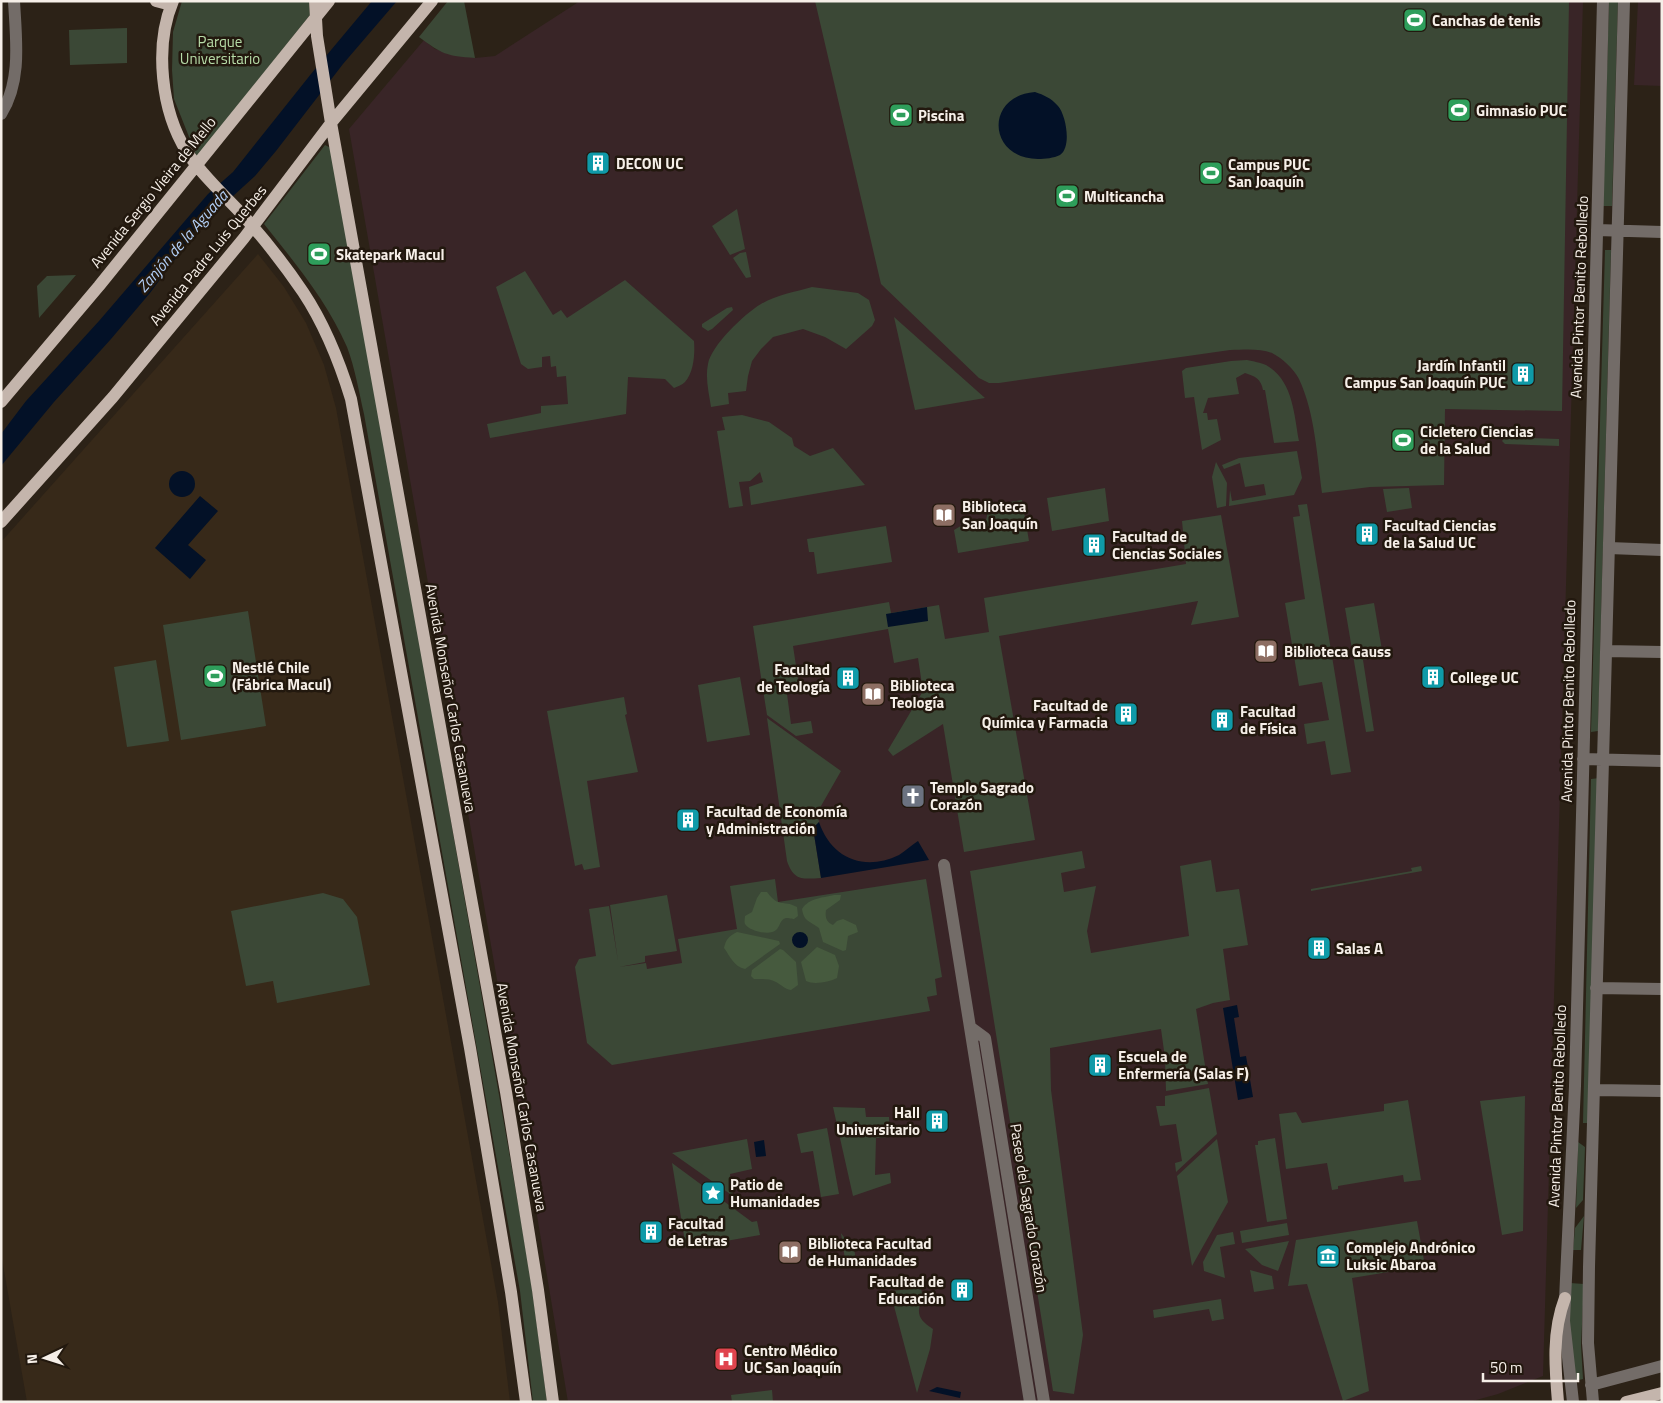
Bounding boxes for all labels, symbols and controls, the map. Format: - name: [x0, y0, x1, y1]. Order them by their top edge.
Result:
- sports icon: Canchas de tenis: [1402, 7, 1428, 33]
- place label: Canchas de tenis: [1432, 9, 1541, 32]
- park label: Parque Universitario: [180, 30, 260, 70]
- sports icon: Gimnasio PUC: [1446, 97, 1472, 123]
- place label: Gimnasio PUC: [1476, 99, 1567, 122]
- sports icon: Piscina: [888, 102, 914, 128]
- place label: Piscina: [918, 104, 965, 127]
- street label: Avenida Sergio Vieira de Mello: [85, 111, 221, 273]
- building icon: DECON UC: [585, 150, 611, 176]
- place label: DECON UC: [616, 152, 683, 175]
- place label: Campus PUC San Joaquín: [1228, 153, 1310, 193]
- sports icon: Campus PUC San Joaquín: [1198, 160, 1224, 186]
- street label: Avenida Padre Luis Querbes: [144, 180, 272, 330]
- sports icon: Multicancha: [1054, 183, 1080, 209]
- water label: Zanjón de la Aguada: [131, 184, 234, 297]
- place label: Multicancha: [1084, 185, 1164, 208]
- street label: Avenida Pintor Benito Rebolledo: [1564, 195, 1594, 399]
- sports icon: Skatepark Macul: [306, 241, 332, 267]
- place label: Skatepark Macul: [336, 243, 445, 266]
- place label: Jardín Infantil Campus San Joaquín PUC: [1345, 354, 1506, 394]
- building icon: Jardín Infantil Campus San Joaquín PUC: [1510, 361, 1536, 387]
- place label: Cicletero Ciencias de la Salud: [1420, 420, 1534, 460]
- sports icon: Cicletero Ciencias de la Salud: [1390, 427, 1416, 453]
- place label: Biblioteca San Joaquín: [962, 495, 1038, 535]
- library icon: Biblioteca San Joaquín: [931, 502, 957, 528]
- place label: Facultad Ciencias de la Salud UC: [1384, 514, 1496, 554]
- building icon: Facultad Ciencias de la Salud UC: [1354, 521, 1380, 547]
- place label: Facultad de Ciencias Sociales: [1112, 525, 1222, 565]
- building icon: Facultad de Ciencias Sociales: [1081, 532, 1107, 558]
- street label: Avenida Monseñor Carlos Casanueva: [420, 582, 483, 815]
- street label: Avenida Pintor Benito Rebolledo: [1555, 599, 1581, 803]
- library icon: Biblioteca Gauss: [1253, 638, 1279, 664]
- place label: Biblioteca Gauss: [1284, 640, 1391, 663]
- place label: Nestlé Chile (Fábrica Macul): [232, 656, 332, 696]
- place label: Facultad de Teología: [757, 658, 830, 698]
- sports icon: Nestlé Chile (Fábrica Macul): [202, 663, 228, 689]
- building icon: College UC: [1420, 664, 1446, 690]
- building icon: Facultad de Teología: [835, 665, 861, 691]
- place label: College UC: [1450, 666, 1519, 689]
- place label: Biblioteca Teología: [890, 674, 955, 714]
- library icon: Biblioteca Teología: [860, 681, 886, 707]
- place label: Facultad de Química y Farmacia: [982, 694, 1108, 734]
- place label: Facultad de Física: [1240, 700, 1297, 740]
- building icon: Facultad de Química y Farmacia: [1113, 701, 1139, 727]
- building icon: Facultad de Física: [1209, 707, 1235, 733]
- place label: Templo Sagrado Corazón: [930, 776, 1034, 816]
- church icon: Templo Sagrado Corazón: [900, 783, 926, 809]
- place label: Facultad de Economía y Administración: [706, 800, 848, 840]
- building icon: Facultad de Economía y Administración: [675, 807, 701, 833]
- building icon: Salas A: [1306, 935, 1332, 961]
- place label: Salas A: [1336, 937, 1383, 960]
- street label: Avenida Monseñor Carlos Casanueva: [491, 981, 554, 1214]
- street label: Avenida Pintor Benito Rebolledo: [1542, 1004, 1572, 1208]
- place label: Escuela de Enfermería (Salas F): [1118, 1045, 1249, 1085]
- building icon: Escuela de Enfermería (Salas F): [1087, 1052, 1113, 1078]
- place label: Hall Universitario: [836, 1101, 920, 1141]
- building icon: Hall Universitario: [924, 1108, 950, 1134]
- street label: Paseo del Sagrado Corazón: [1004, 1122, 1054, 1294]
- place label: Patio de Humanidades: [730, 1173, 820, 1213]
- place icon: Patio de Humanidades: [700, 1180, 726, 1206]
- place label: Facultad de Letras: [668, 1212, 728, 1252]
- building icon: Facultad de Letras: [638, 1219, 664, 1245]
- place label: Biblioteca Facultad de Humanidades: [808, 1232, 932, 1272]
- place label: Complejo Andrónico Luksic Abaroa: [1346, 1236, 1476, 1276]
- library icon: Biblioteca Facultad de Humanidades: [777, 1239, 803, 1265]
- museum icon: Complejo Andrónico Luksic Abaroa: [1315, 1243, 1341, 1269]
- place label: Facultad de Educación: [869, 1270, 944, 1310]
- building icon: Facultad de Educación: [949, 1277, 975, 1303]
- north arrow: [20, 1333, 70, 1383]
- place label: Centro Médico UC San Joaquín: [744, 1339, 841, 1379]
- hospital icon: Centro Médico UC San Joaquín: [713, 1346, 739, 1372]
- scale bar: [1483, 1350, 1578, 1382]
- text: N: [21, 1353, 42, 1365]
- text: 50 m: [1490, 1356, 1523, 1379]

